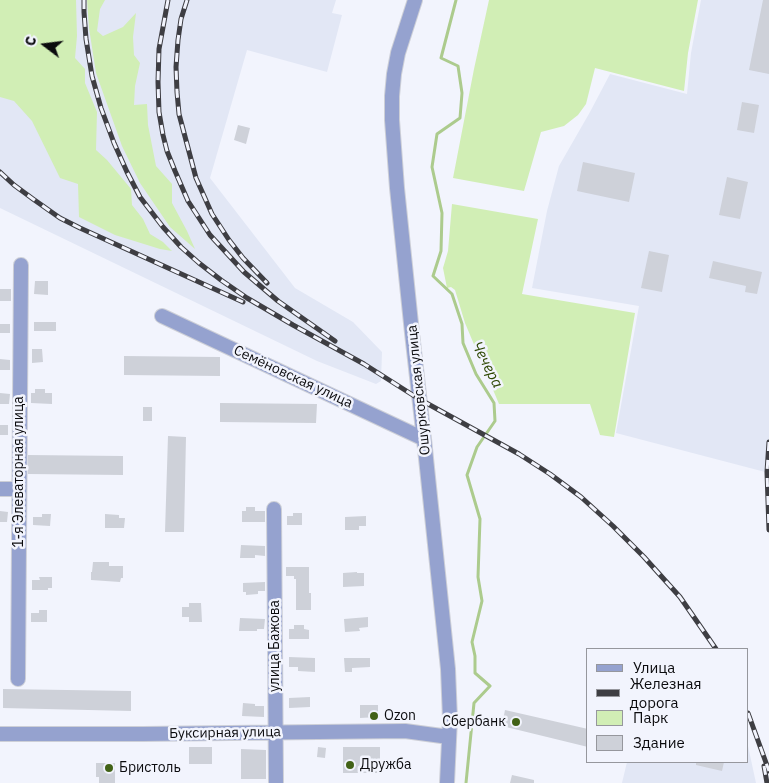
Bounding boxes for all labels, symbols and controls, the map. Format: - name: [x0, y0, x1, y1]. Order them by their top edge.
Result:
- north arrow: [20, 20, 70, 70]
- text: С: [21, 34, 40, 48]
- street label: Ошурковская улица: [404, 324, 434, 456]
- water label: Чечера: [468, 339, 506, 391]
- street label: Семёновская улица: [231, 342, 355, 412]
- street label: 1-я Элеваторная улица: [11, 396, 27, 548]
- street label: улица Бажова: [267, 600, 283, 692]
- legend: [586, 648, 749, 763]
- text: Улица: [633, 658, 675, 677]
- text: Железная дорога: [630, 674, 701, 712]
- place label: Ozon: [384, 708, 416, 724]
- text: Парк: [633, 708, 668, 727]
- marker: Ozon: [368, 710, 380, 722]
- place label: Сбербанк: [442, 714, 506, 730]
- marker: Сбербанк: [510, 716, 522, 728]
- street label: Буксирная улица: [169, 724, 281, 742]
- text: Здание: [633, 733, 685, 752]
- place label: Дружба: [360, 757, 411, 773]
- marker: Дружба: [344, 759, 356, 771]
- place label: Бристоль: [119, 760, 181, 776]
- marker: Бристоль: [103, 762, 115, 774]

